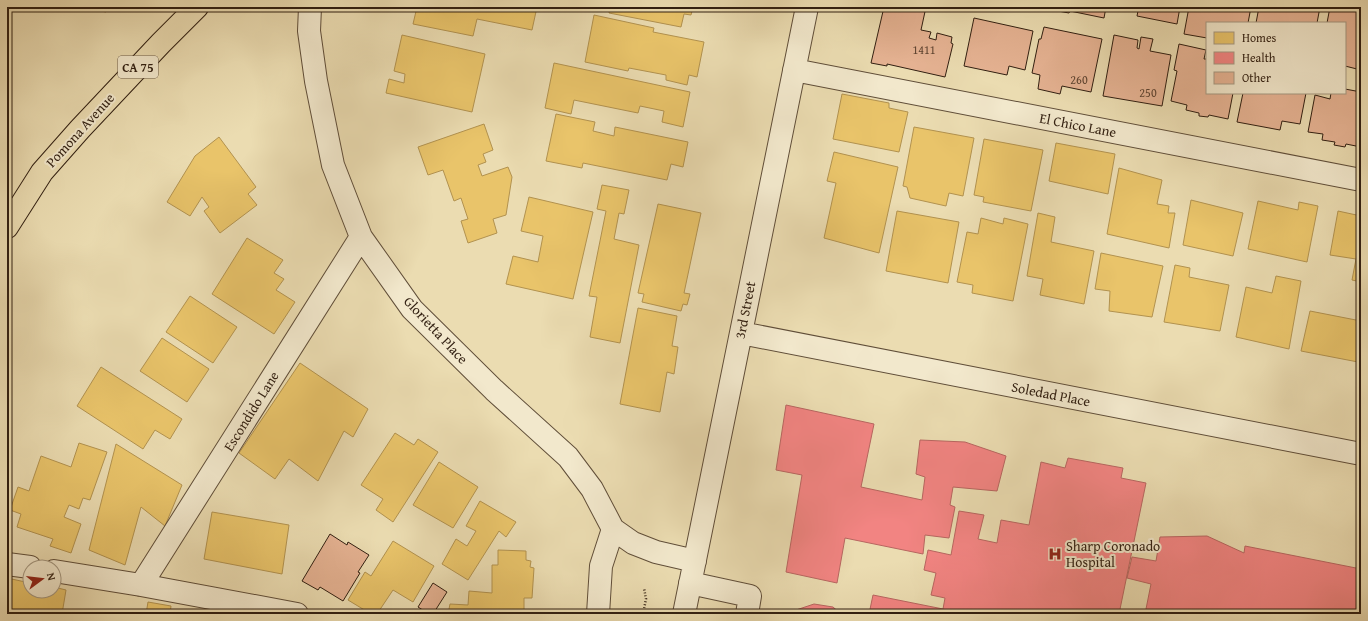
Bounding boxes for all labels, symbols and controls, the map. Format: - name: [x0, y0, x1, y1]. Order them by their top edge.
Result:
- legend: [1206, 22, 1346, 94]
- text: Homes: [1242, 29, 1277, 46]
- house number: 1411: [912, 41, 936, 58]
- text: Health: [1242, 49, 1276, 66]
- road number: CA 75: [118, 56, 158, 78]
- text: Other: [1242, 69, 1271, 86]
- house number: 260: [1070, 71, 1088, 88]
- house number: 250: [1139, 84, 1157, 101]
- street label: Pomona Avenue: [41, 88, 119, 172]
- street label: El Chico Lane: [1038, 108, 1119, 142]
- street label: 3rd Street: [730, 279, 760, 341]
- street label: Glorietta Place: [399, 292, 473, 369]
- street label: Escondido Lane: [218, 367, 284, 455]
- street label: Soledad Place: [1010, 377, 1093, 412]
- place label: Sharp Coronado Hospital: [1066, 536, 1160, 572]
- hospital icon: Sharp Coronado Hospital: [1047, 546, 1063, 562]
- north arrow: [22, 559, 62, 599]
- text: N: [43, 571, 61, 583]

